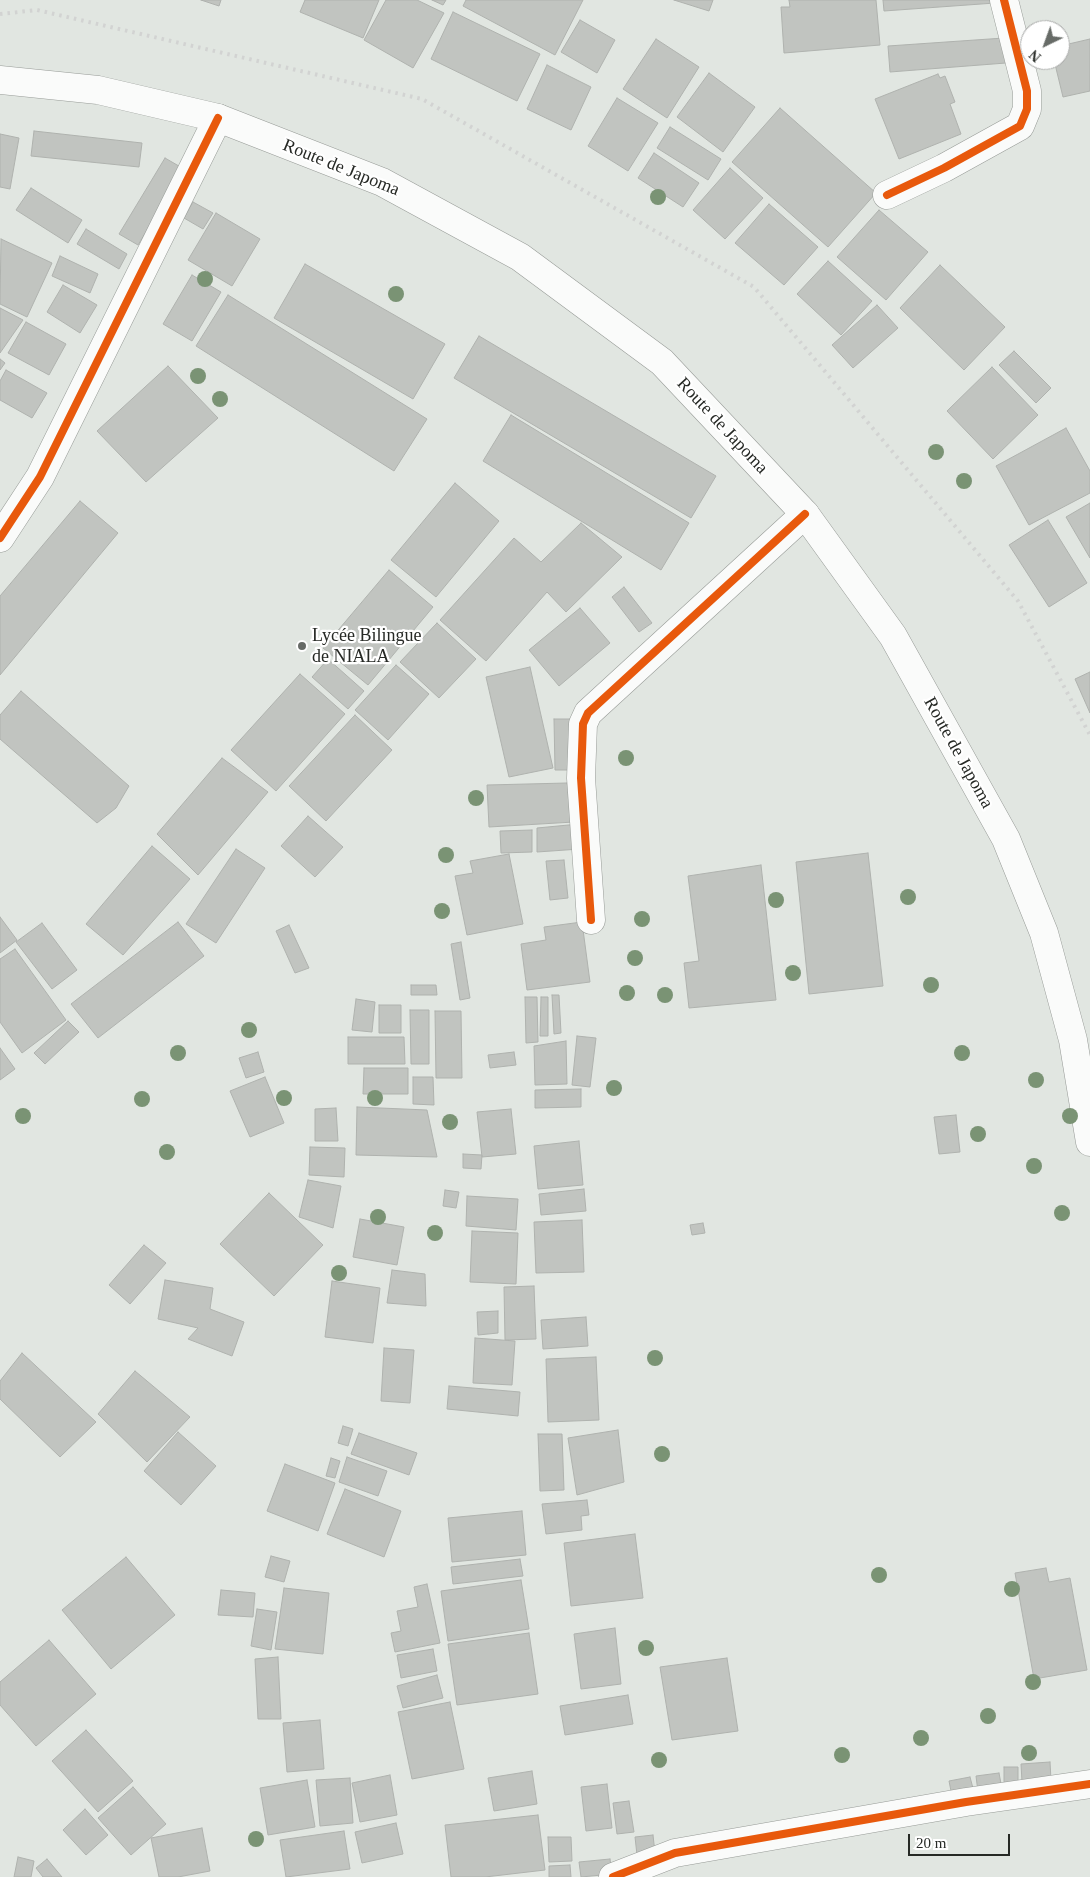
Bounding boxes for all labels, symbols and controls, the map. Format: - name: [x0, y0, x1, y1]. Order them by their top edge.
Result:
- north arrow: [1020, 20, 1070, 70]
- text: N: [1027, 47, 1044, 65]
- street label: Route de Japoma: [279, 135, 403, 201]
- street label: Route de Japoma: [672, 373, 772, 479]
- place label: Lycée Bilingue de NIALA: [312, 625, 421, 668]
- marker: Lycée Bilingue de NIALA: [296, 640, 308, 652]
- street label: Route de Japoma: [919, 694, 997, 812]
- scale bar: [910, 1824, 1012, 1856]
- text: 20 m: [916, 1835, 946, 1851]

